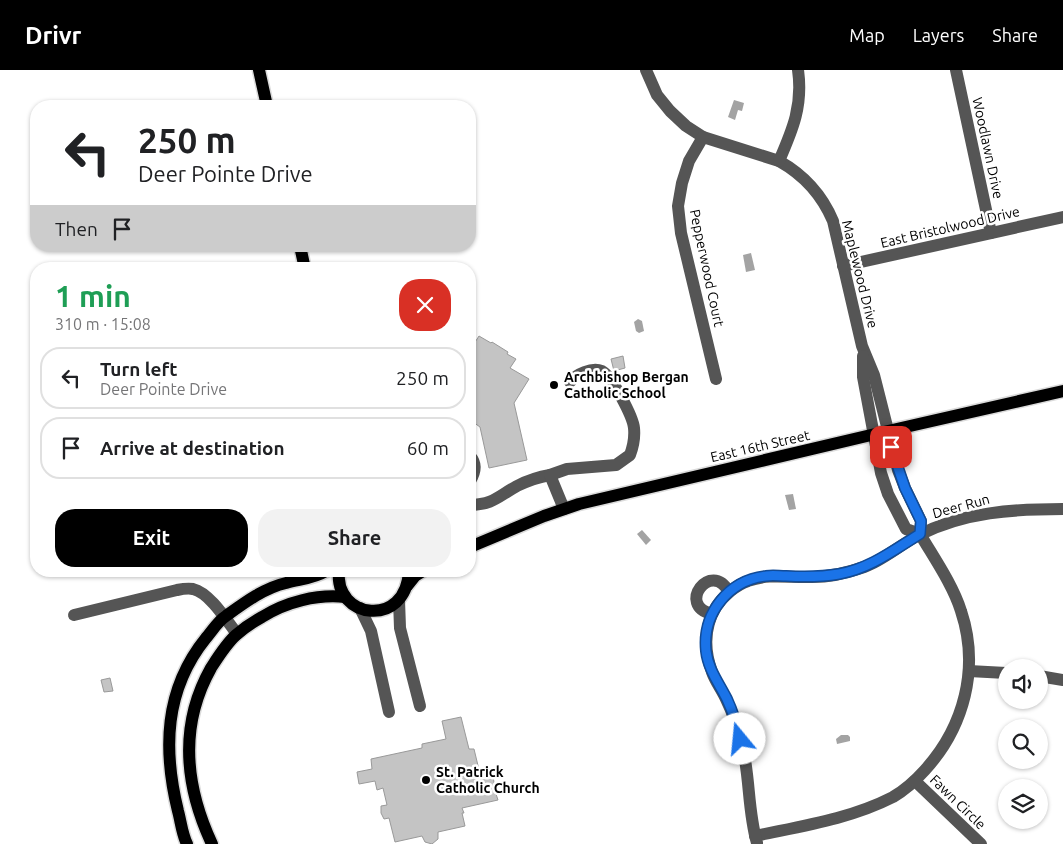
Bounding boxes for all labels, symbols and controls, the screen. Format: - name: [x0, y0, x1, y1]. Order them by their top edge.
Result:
- text: Drivr: [25, 22, 81, 49]
- text: Map: [849, 25, 885, 45]
- text: Layers: [913, 25, 964, 45]
- text: Share: [992, 25, 1038, 45]
- street label: Woodlawn Drive: [969, 96, 1007, 200]
- icon: left: [55, 120, 120, 185]
- text: 250 m: [138, 120, 236, 160]
- text: Deer Pointe Drive: [138, 161, 313, 186]
- street label: East Bristolwood Drive: [879, 203, 1021, 251]
- street label: Pepperwood Court: [687, 208, 727, 329]
- icon: arrive: [108, 215, 136, 243]
- text: Then: [55, 218, 98, 240]
- street label: Maplewood Drive: [839, 218, 881, 330]
- text: 1 min: [55, 279, 131, 313]
- button: close: [399, 279, 451, 331]
- text: 310 m · 15:08: [55, 315, 151, 333]
- text: Turn left: [100, 358, 178, 380]
- icon: left: [57, 364, 85, 392]
- text: 250 m: [396, 367, 449, 389]
- place label: Archbishop Bergan Catholic School: [564, 369, 689, 401]
- marker: Archbishop Bergan Catholic School: [548, 379, 560, 391]
- text: Deer Pointe Drive: [100, 380, 227, 398]
- pin: [870, 426, 912, 468]
- street label: East 16th Street: [709, 427, 812, 465]
- icon: arrive: [877, 433, 905, 461]
- icon: arrive: [57, 434, 85, 462]
- text: Arrive at destination: [100, 437, 285, 459]
- text: 60 m: [407, 437, 449, 459]
- street label: Deer Run: [931, 491, 991, 521]
- button: Exit: [55, 509, 248, 567]
- button: Share: [258, 509, 451, 567]
- map controls: [998, 659, 1048, 829]
- button: sound: [998, 659, 1048, 709]
- position arrow: [713, 712, 765, 764]
- button: search: [998, 719, 1048, 769]
- place label: St. Patrick Catholic Church: [436, 764, 540, 796]
- street label: Fawn Circle: [927, 771, 989, 833]
- marker: St. Patrick Catholic Church: [420, 774, 432, 786]
- button: layers: [998, 779, 1048, 829]

